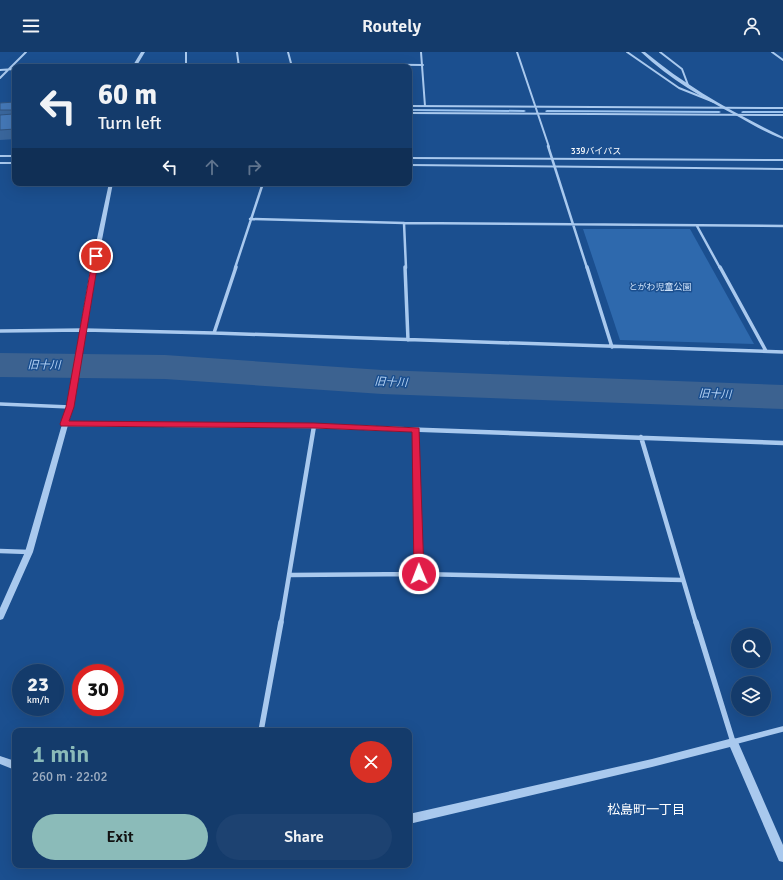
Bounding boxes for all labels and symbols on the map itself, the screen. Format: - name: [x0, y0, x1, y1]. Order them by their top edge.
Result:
- street label: 339バイパス: [571, 146, 621, 157]
- pin: [79, 239, 113, 273]
- park label: とがわ児童公園: [628, 282, 692, 293]
- water label: 旧十川: [27, 358, 62, 372]
- water label: 旧十川: [374, 375, 409, 389]
- water label: 旧十川: [698, 387, 733, 401]
- position arrow: [398, 553, 440, 595]
- speed limit sign: 30: [72, 664, 124, 716]
- district label: 松島町一丁目: [607, 802, 685, 818]

